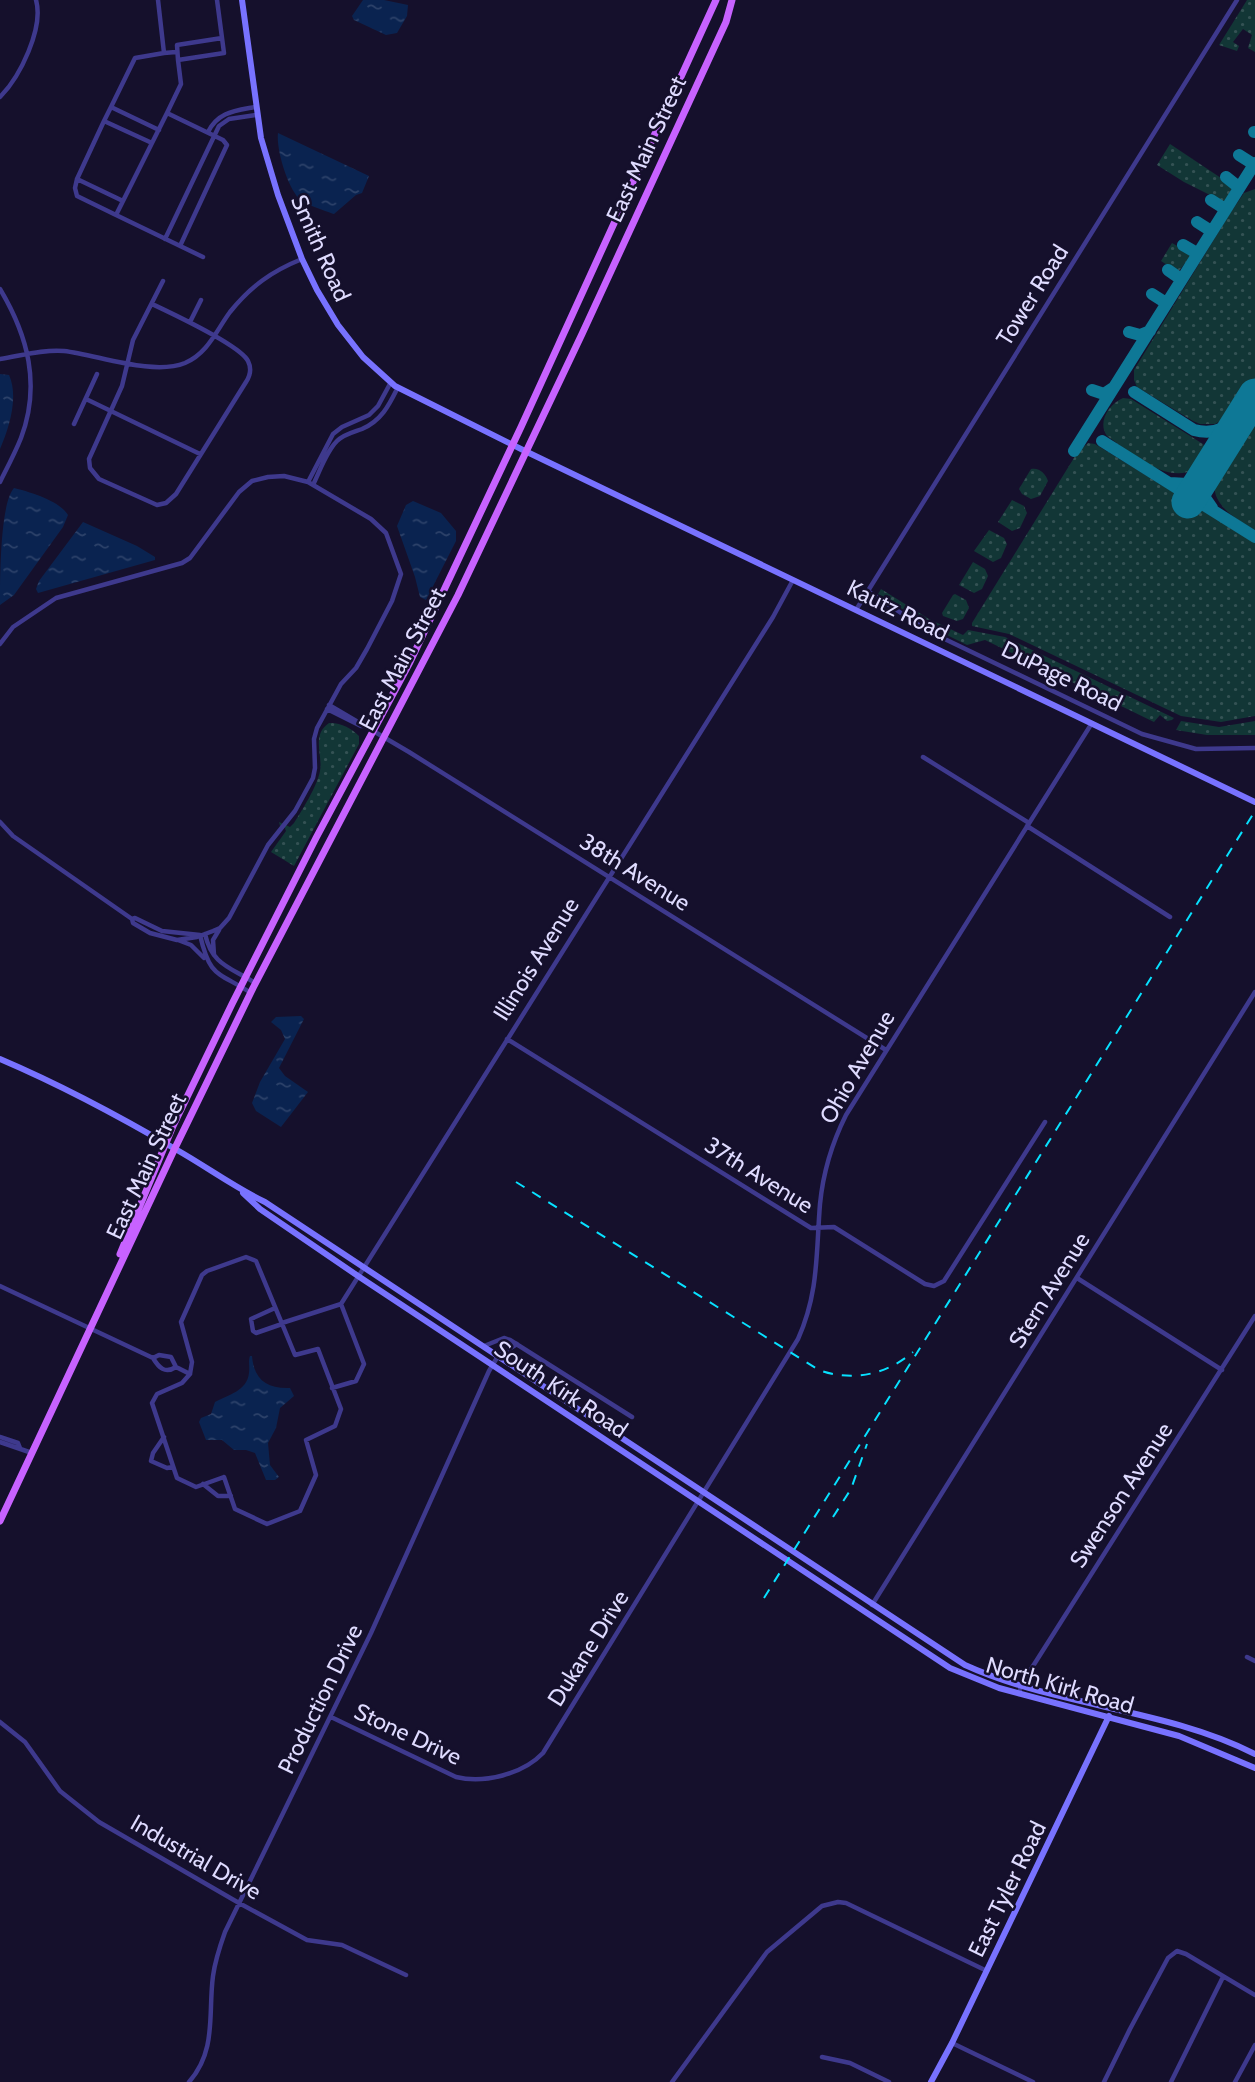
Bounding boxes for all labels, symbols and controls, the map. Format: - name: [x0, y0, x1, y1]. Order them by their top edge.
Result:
- street label: East Main Street: [600, 71, 692, 226]
- street label: Smith Road: [285, 190, 357, 306]
- street label: Tower Road: [990, 239, 1074, 351]
- street label: Kautz Road: [843, 573, 953, 647]
- street label: East Main Street: [353, 583, 452, 735]
- street label: DuPage Road: [997, 635, 1127, 717]
- street label: 38th Avenue: [575, 827, 695, 917]
- street label: Illinois Avenue: [487, 892, 585, 1026]
- street label: Ohio Avenue: [813, 1005, 901, 1128]
- street label: East Main Street: [100, 1088, 192, 1243]
- street label: 37th Avenue: [700, 1131, 818, 1219]
- street label: Stern Avenue: [1002, 1227, 1096, 1353]
- street label: South Kirk Road: [489, 1334, 633, 1444]
- street label: Swenson Avenue: [1064, 1417, 1178, 1573]
- street label: Dukane Drive: [541, 1585, 635, 1711]
- street label: Production Drive: [272, 1620, 368, 1778]
- street label: North Kirk Road: [983, 1651, 1137, 1719]
- street label: Stone Drive: [350, 1697, 466, 1771]
- street label: Industrial Drive: [126, 1808, 266, 1906]
- street label: East Tyler Road: [962, 1817, 1052, 1961]

